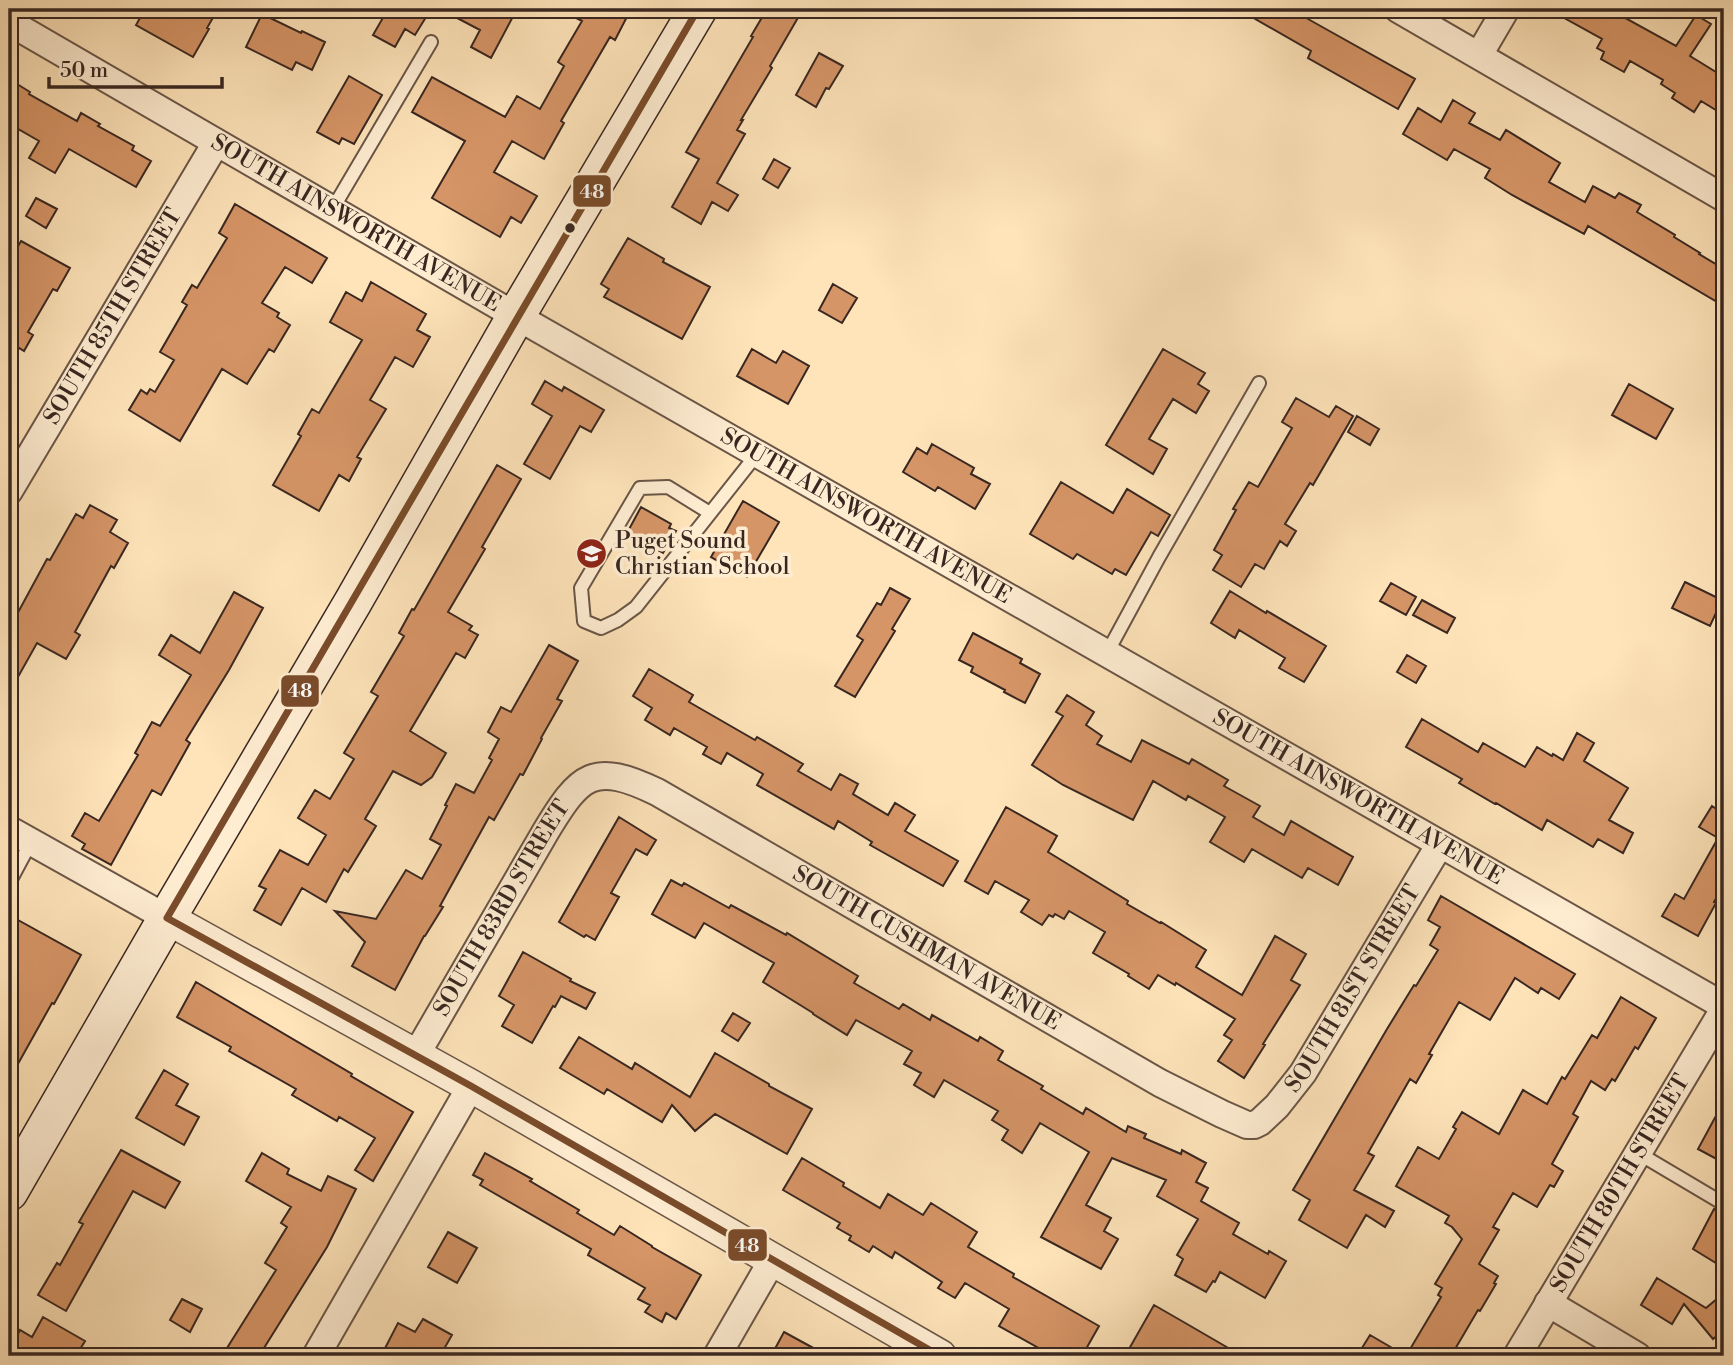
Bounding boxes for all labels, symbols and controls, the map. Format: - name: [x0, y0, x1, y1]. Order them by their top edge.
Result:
- scale bar: [49, 46, 222, 90]
- text: 50 m: [60, 58, 108, 84]
- street label: SOUTH AINSWORTH AVENUE: [206, 128, 506, 318]
- line badge: 48: [572, 174, 612, 208]
- text: 48: [580, 180, 604, 204]
- street label: SOUTH 85TH STREET: [38, 203, 188, 430]
- unlabelled marker: [563, 221, 577, 235]
- street label: SOUTH AINSWORTH AVENUE: [715, 422, 1016, 610]
- place label: Puget Sound Christian School: [615, 527, 790, 581]
- school or university icon: Puget Sound Christian School: [575, 537, 609, 571]
- line badge: 48: [280, 674, 320, 708]
- text: 48: [288, 679, 312, 703]
- street label: SOUTH AINSWORTH AVENUE: [1208, 703, 1509, 891]
- street label: SOUTH 83RD STREET: [428, 795, 576, 1021]
- street label: SOUTH CUSHMAN AVENUE: [788, 860, 1066, 1037]
- street label: SOUTH 81ST STREET: [1279, 880, 1426, 1098]
- street label: SOUTH 80TH STREET: [1544, 1069, 1696, 1298]
- line badge: 48: [727, 1228, 768, 1262]
- text: 48: [735, 1234, 759, 1258]

